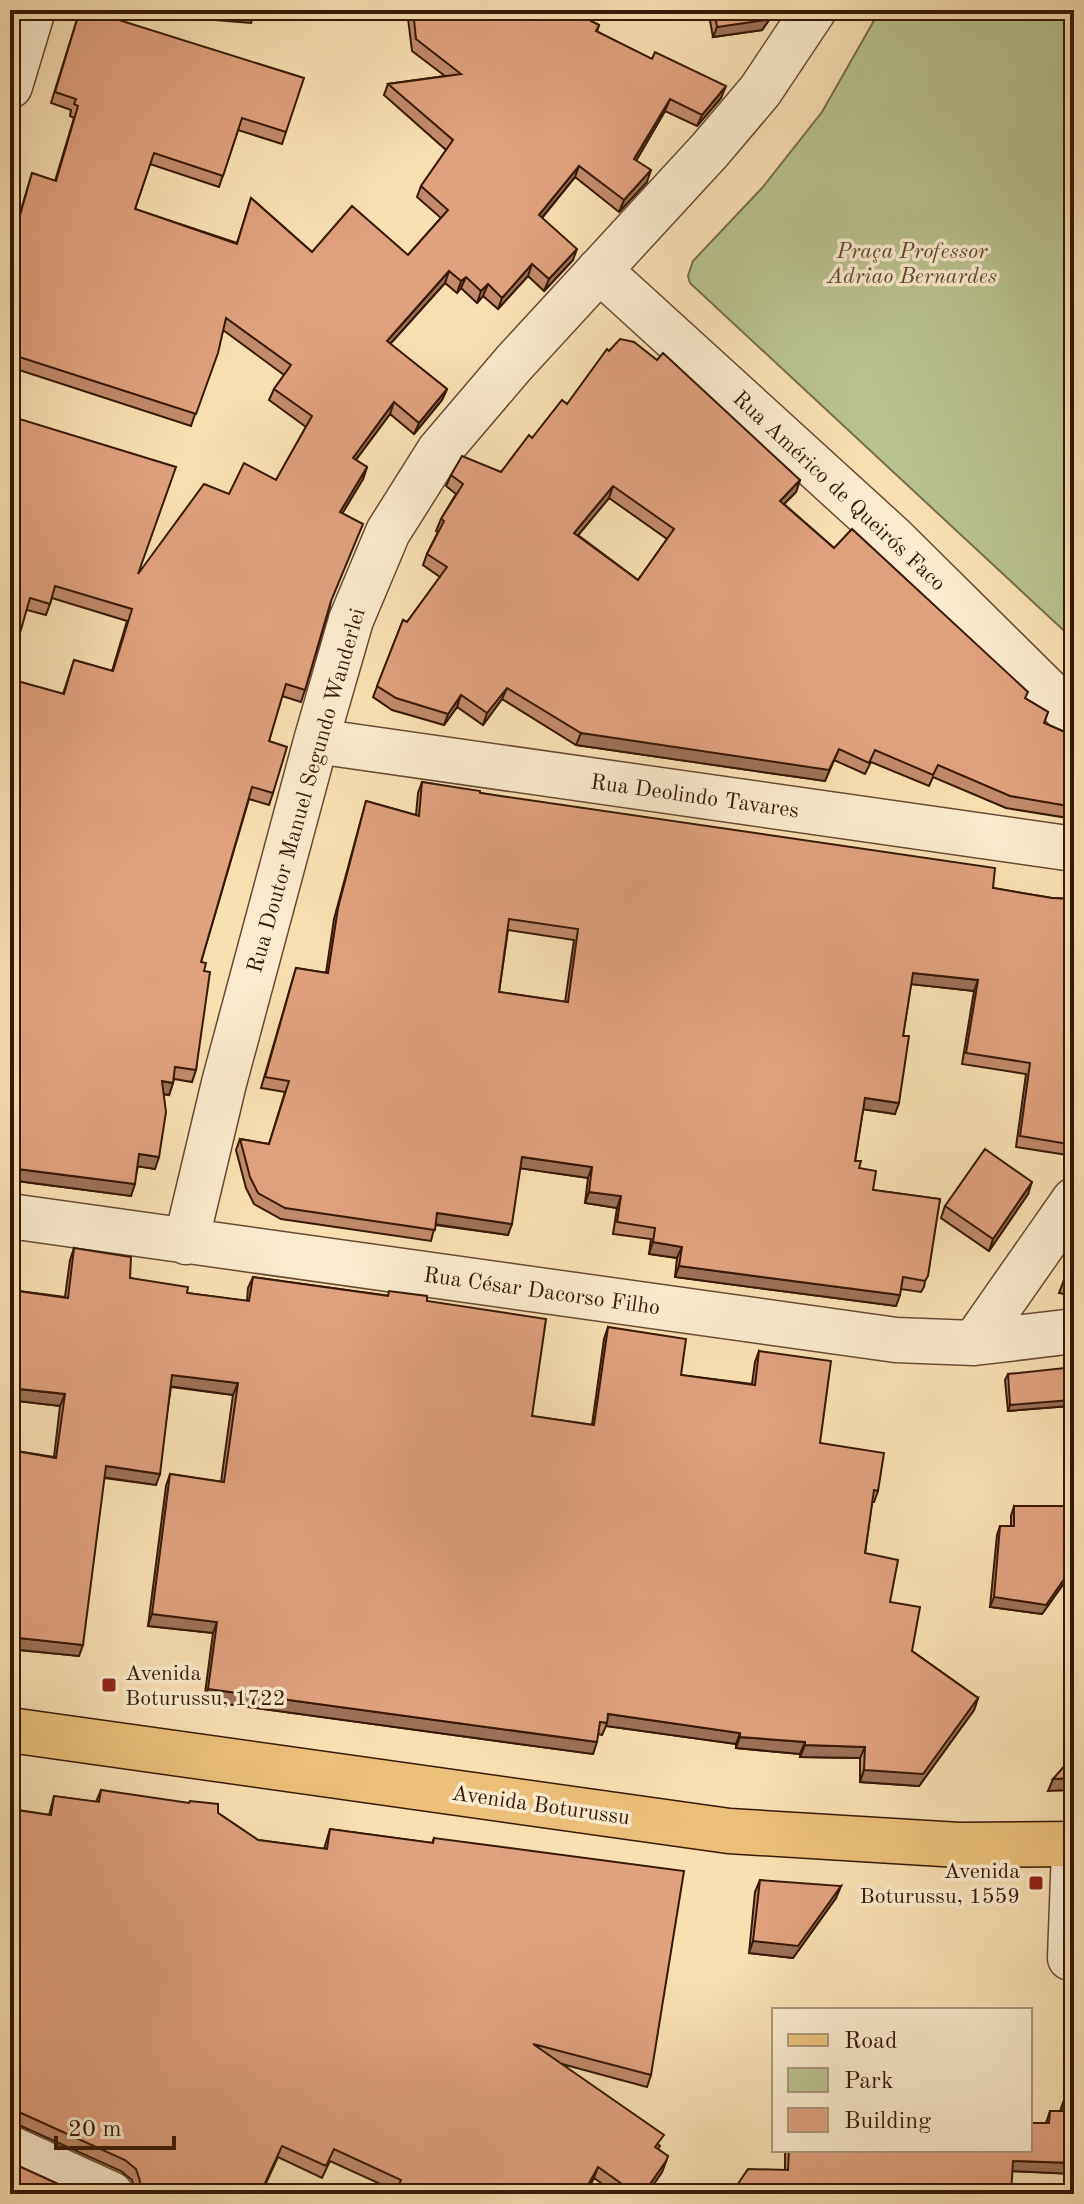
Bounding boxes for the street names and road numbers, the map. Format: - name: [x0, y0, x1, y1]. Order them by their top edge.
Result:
- street label: Rua Américo de Queirós Faco: [728, 387, 949, 596]
- street label: Rua Doutor Manuel Segundo Wanderlei: [244, 606, 370, 975]
- street label: Rua Deolindo Tavares: [589, 771, 800, 823]
- street label: Rua César Dacorso Filho: [422, 1264, 661, 1319]
- street label: Avenida Boturussu: [450, 1783, 631, 1829]

